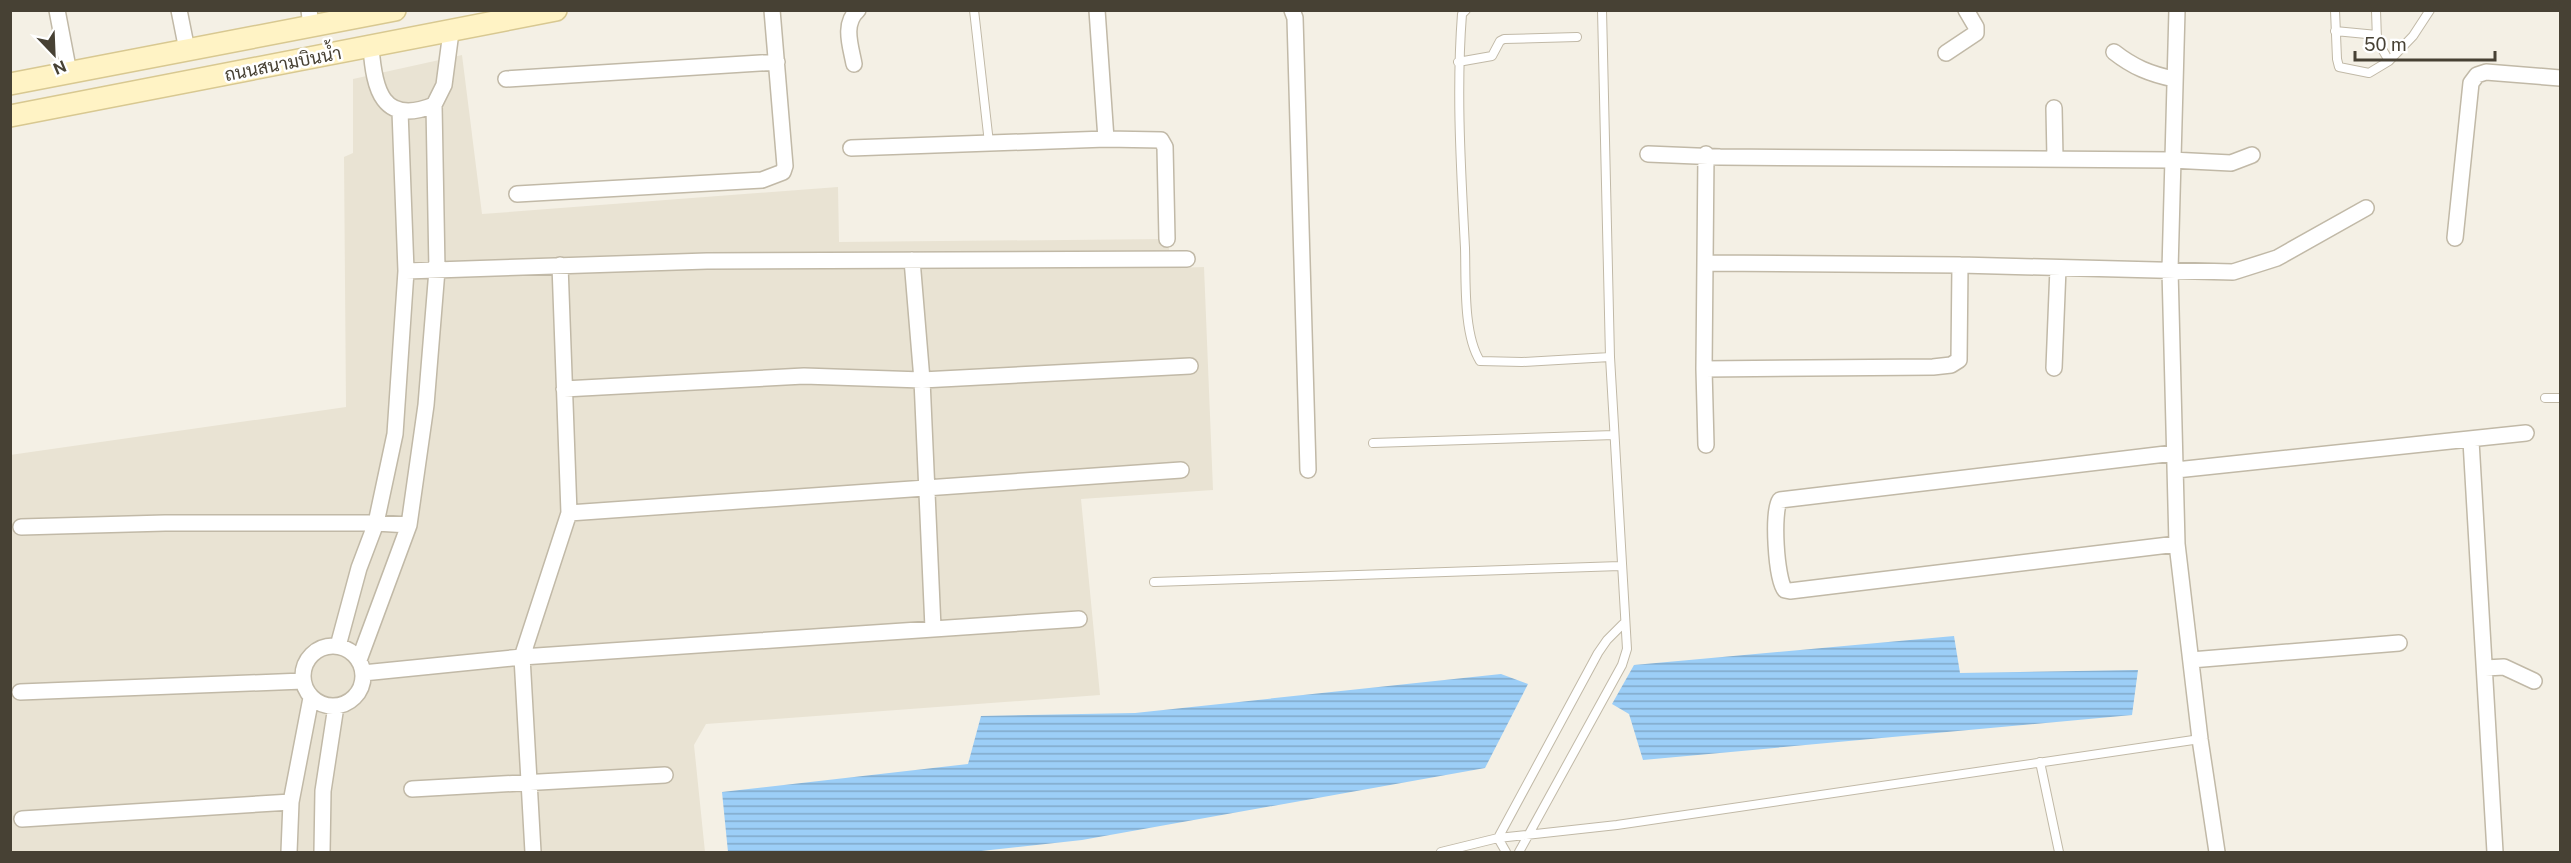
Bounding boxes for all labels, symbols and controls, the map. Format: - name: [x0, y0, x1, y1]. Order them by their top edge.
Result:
- north arrow: [24, 24, 84, 84]
- scale bar: [2355, 24, 2494, 62]
- text: 50 m: [2364, 34, 2407, 55]
- street label: ถนนสนามบินน้ำ: [222, 37, 343, 85]
- text: N: [50, 56, 69, 79]

